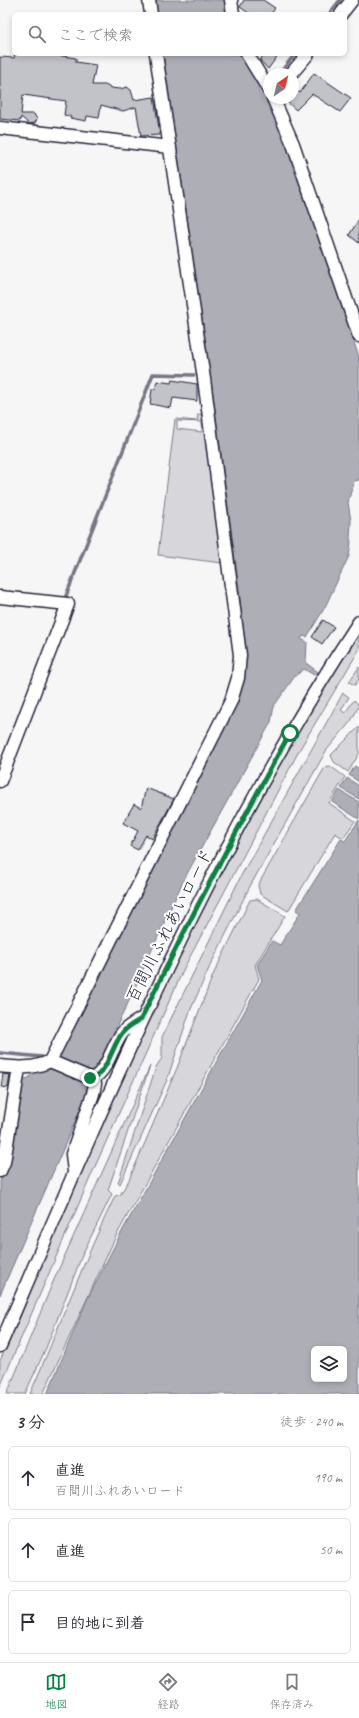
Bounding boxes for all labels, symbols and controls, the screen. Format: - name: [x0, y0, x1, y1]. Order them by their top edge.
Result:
- search box: [12, 12, 347, 56]
- icon: search: [26, 23, 48, 45]
- text: ここで検索: [58, 26, 133, 45]
- north arrow: [263, 68, 299, 104]
- route start: [281, 724, 299, 742]
- street label: 百間川ふれあいロード: [122, 845, 217, 1006]
- route end: [81, 1069, 99, 1087]
- map controls: [311, 1346, 347, 1382]
- button: layers: [311, 1346, 347, 1382]
- text: 3 分: [16, 1412, 45, 1433]
- text: 徒歩 · 240 m: [280, 1414, 343, 1430]
- text: 直進: [55, 1461, 85, 1480]
- icon: ahead: [17, 1467, 39, 1489]
- text: 190 m: [314, 1470, 342, 1486]
- text: 百間川ふれあいロード: [55, 1483, 185, 1499]
- icon: ahead: [17, 1539, 39, 1561]
- text: 直進: [55, 1542, 85, 1561]
- text: 50 m: [320, 1542, 342, 1558]
- icon: arrive: [17, 1611, 39, 1633]
- text: 目的地に到着: [55, 1614, 145, 1633]
- tab: 地図: [45, 1671, 67, 1711]
- tab: 経路: [157, 1671, 179, 1711]
- tab: 保存済み: [270, 1671, 314, 1711]

